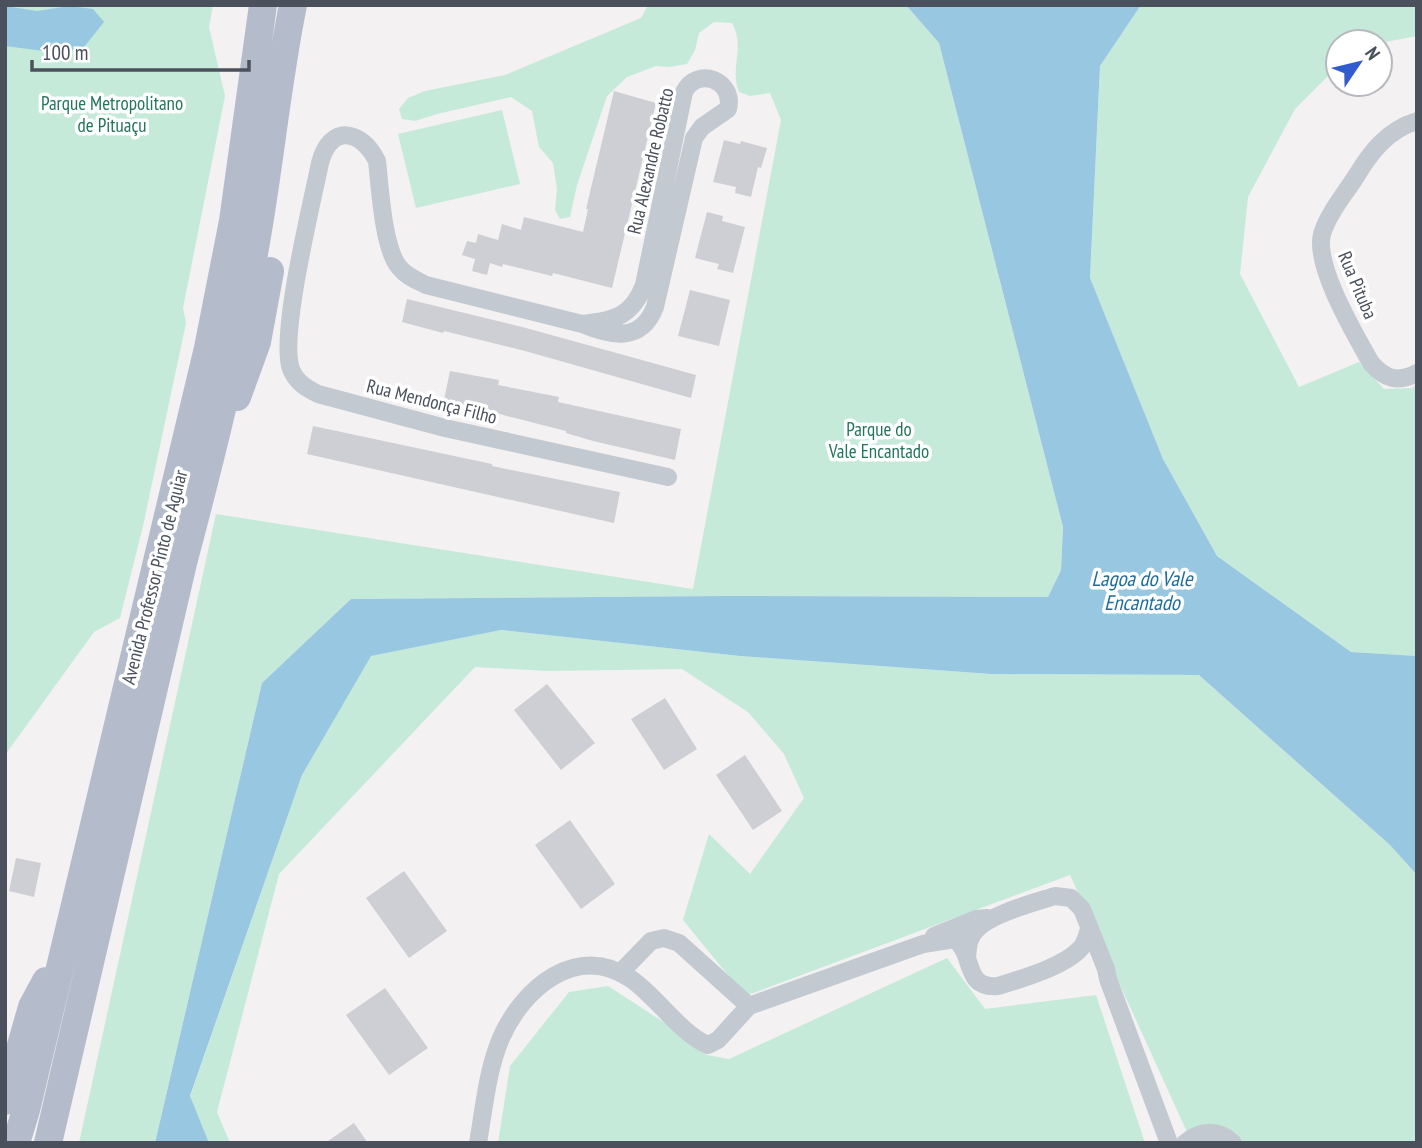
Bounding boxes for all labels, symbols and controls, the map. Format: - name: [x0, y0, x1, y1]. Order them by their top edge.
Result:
- scale bar: [32, 28, 248, 72]
- north arrow: [1324, 28, 1394, 98]
- text: 100 m: [42, 39, 88, 66]
- text: N: [1360, 42, 1386, 64]
- street label: Rua Alexandre Robatto: [622, 86, 678, 236]
- park label: Parque Metropolitano de Pituaçu: [41, 91, 183, 137]
- street label: Rua Pituba: [1333, 248, 1383, 322]
- street label: Rua Mendonça Filho: [364, 373, 500, 429]
- park label: Parque do Vale Encantado: [828, 417, 929, 463]
- street label: Avenida Professor Pinto de Aguiar: [116, 467, 192, 687]
- water label: Lagoa do Vale Encantado: [1092, 565, 1194, 616]

